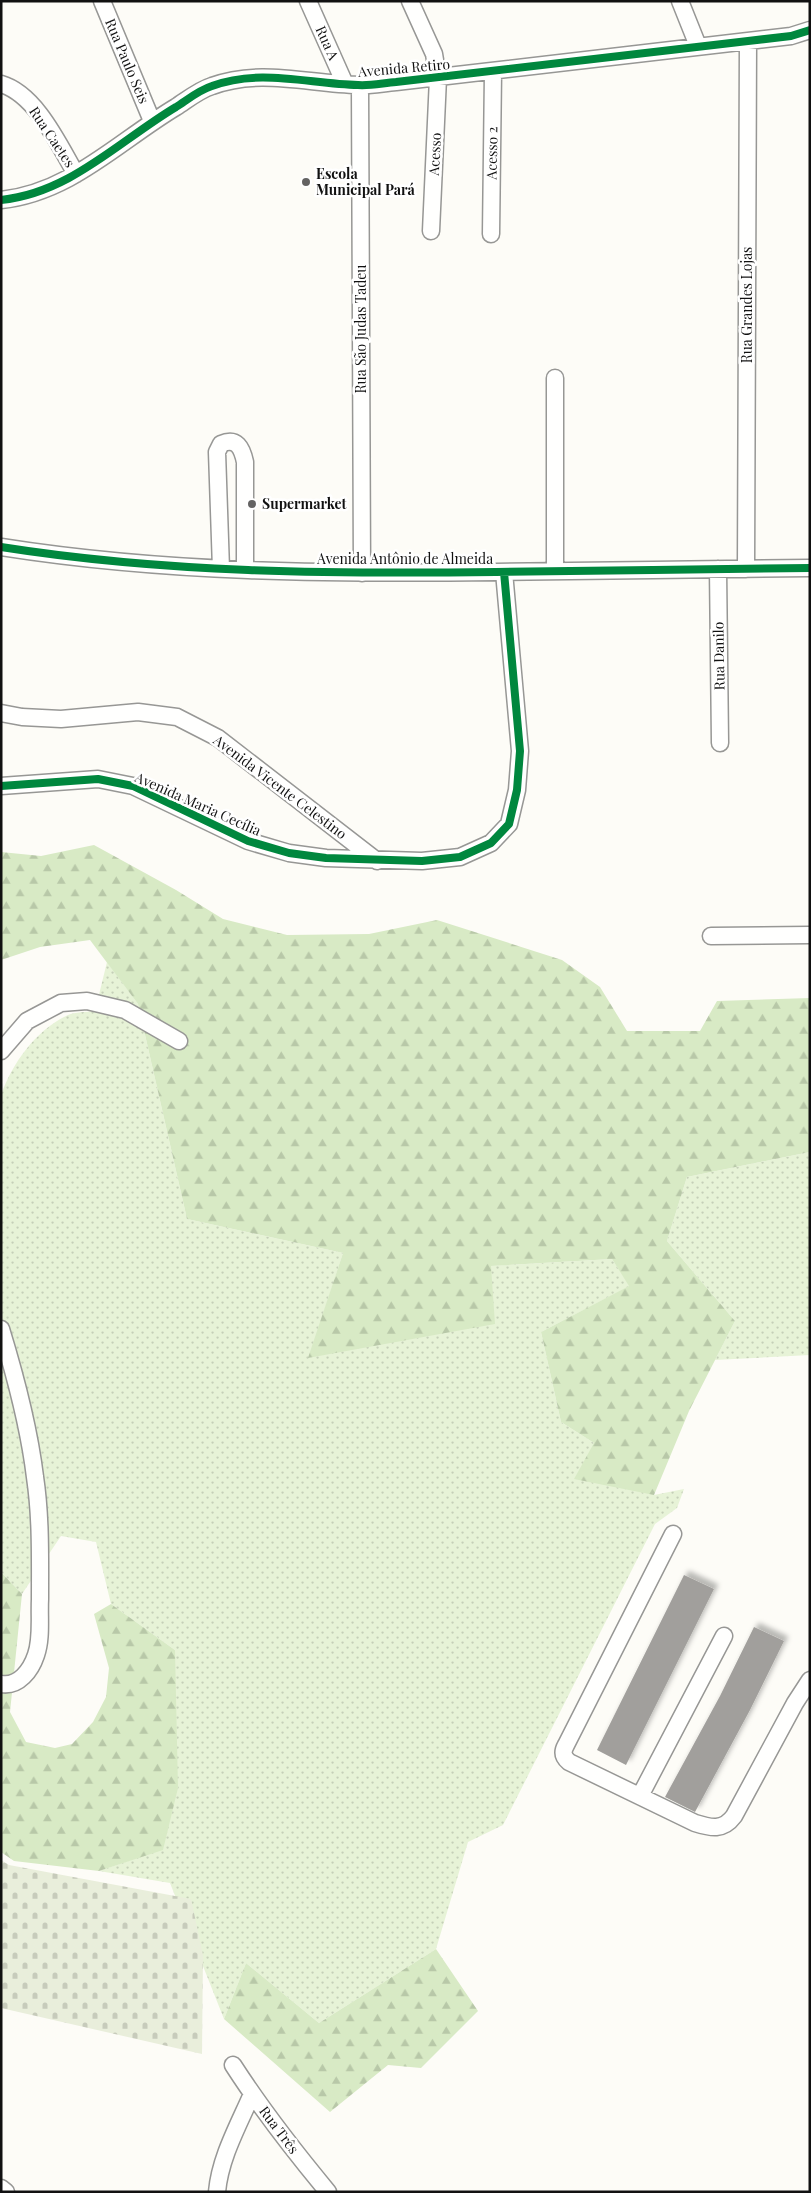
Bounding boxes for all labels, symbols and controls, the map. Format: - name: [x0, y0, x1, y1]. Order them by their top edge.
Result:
- street label: Rua Paulo Seis: [101, 15, 154, 106]
- street label: Rua A: [311, 23, 343, 63]
- street label: Avenida Retiro: [356, 54, 451, 81]
- street label: Rua Caetes: [25, 103, 80, 171]
- street label: Acesso 2: [482, 126, 501, 181]
- street label: Acesso: [424, 132, 445, 177]
- place label: Escola Municipal Pará: [316, 164, 416, 199]
- marker: Escola Municipal Pará: [300, 176, 312, 188]
- street label: Rua Grandes Lojas: [737, 247, 756, 363]
- street label: Rua São Judas Tadeu: [351, 264, 370, 394]
- place label: Supermarket: [262, 494, 347, 513]
- marker: Supermarket: [246, 498, 258, 510]
- street label: Avenida Antônio de Almeida: [316, 549, 493, 568]
- street label: Rua Danilo: [708, 621, 729, 690]
- street label: Avenida Vicente Celestino: [209, 730, 351, 843]
- street label: Avenida Maria Cecília: [131, 767, 264, 840]
- street label: Rua Três: [255, 2102, 304, 2157]

